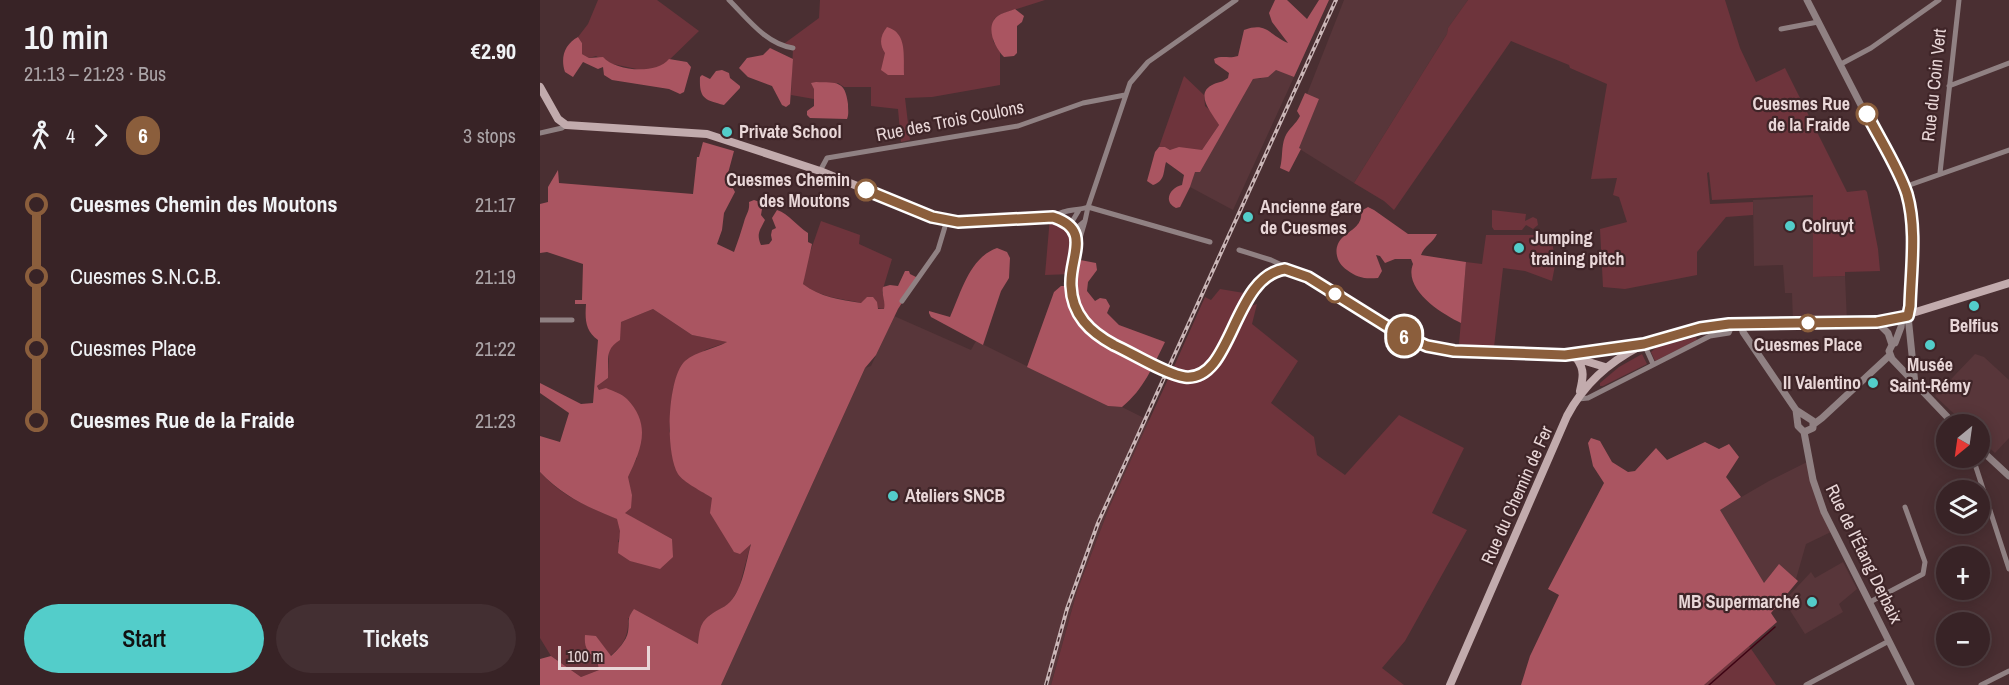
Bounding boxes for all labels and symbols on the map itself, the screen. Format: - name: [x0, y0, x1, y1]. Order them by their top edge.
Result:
- street label: Rue du Coin Vert: [1915, 27, 1952, 143]
- place label: Cuesmes Rue de la Fraide: [1752, 91, 1850, 137]
- street label: Rue des Trois Coulons: [874, 94, 1026, 147]
- marker: Cuesmes Rue de la Fraide: [1856, 103, 1878, 125]
- place label: Private School: [739, 119, 842, 144]
- marker: Private School: [720, 125, 734, 139]
- place label: Cuesmes Chemin des Moutons: [726, 167, 850, 213]
- marker: Cuesmes Chemin des Moutons: [855, 179, 877, 201]
- place label: Ancienne gare de Cuesmes: [1260, 194, 1362, 240]
- marker: Ancienne gare de Cuesmes: [1241, 210, 1255, 224]
- place label: Colruyt: [1802, 213, 1854, 238]
- marker: Colruyt: [1783, 219, 1797, 233]
- place label: Jumping training pitch: [1531, 225, 1625, 271]
- marker: Jumping training pitch: [1512, 241, 1526, 255]
- unlabelled marker: [1326, 285, 1344, 303]
- marker: Belfius: [1967, 299, 1981, 313]
- place label: Belfius: [1949, 313, 1999, 338]
- marker: Cuesmes Place: [1799, 314, 1817, 332]
- line badge: 6: [1384, 316, 1424, 356]
- place label: Cuesmes Place: [1754, 332, 1862, 357]
- marker: Musée Saint-Rémy: [1923, 338, 1937, 352]
- place label: Musée Saint-Rémy: [1889, 352, 1971, 398]
- place label: Il Valentino: [1783, 370, 1861, 395]
- marker: Il Valentino: [1866, 376, 1880, 390]
- north arrow: [1936, 414, 1990, 468]
- street label: Rue du Chemin de Fer: [1475, 421, 1558, 568]
- street label: Rue de l'Étang Derbaix: [1820, 480, 1909, 628]
- place label: Ateliers SNCB: [905, 483, 1005, 508]
- marker: Ateliers SNCB: [886, 489, 900, 503]
- place label: MB Supermarché: [1679, 589, 1800, 614]
- marker: MB Supermarché: [1805, 595, 1819, 609]
- scale bar: [558, 643, 650, 670]

